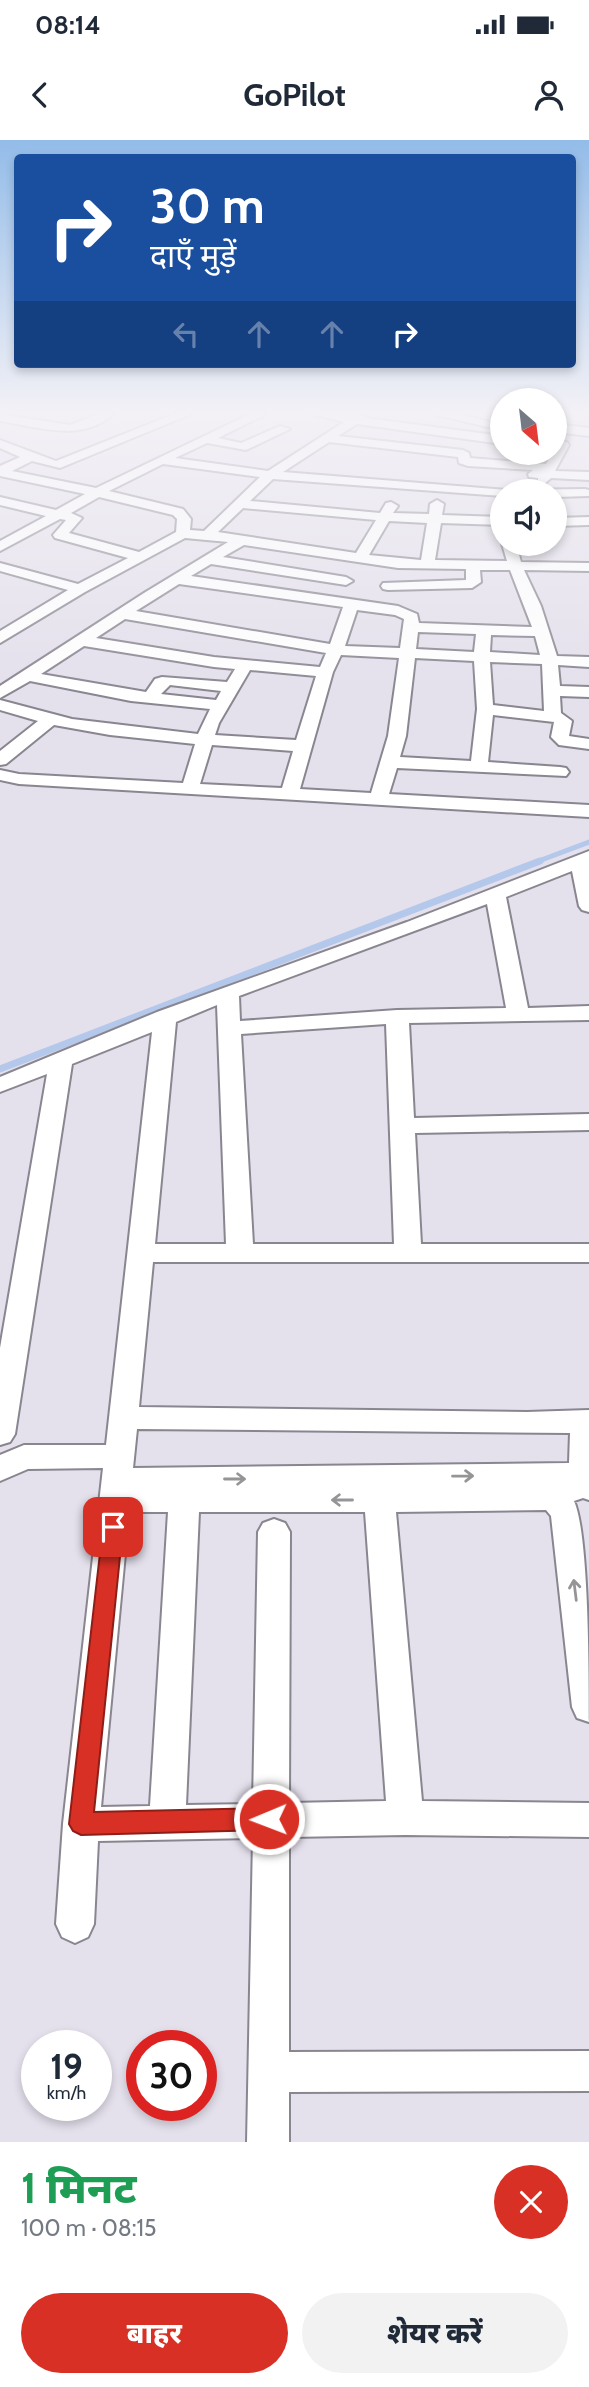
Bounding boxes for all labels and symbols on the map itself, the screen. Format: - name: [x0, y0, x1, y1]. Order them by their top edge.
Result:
- north arrow: [490, 388, 567, 466]
- one-way arrow: [451, 1469, 474, 1483]
- one-way arrow: [224, 1472, 247, 1485]
- one-way arrow: [331, 1493, 354, 1507]
- pin: [83, 1497, 143, 1557]
- one-way arrow: [569, 1579, 582, 1602]
- position arrow: [232, 1782, 306, 1856]
- speed limit sign: 30: [126, 2030, 217, 2121]

